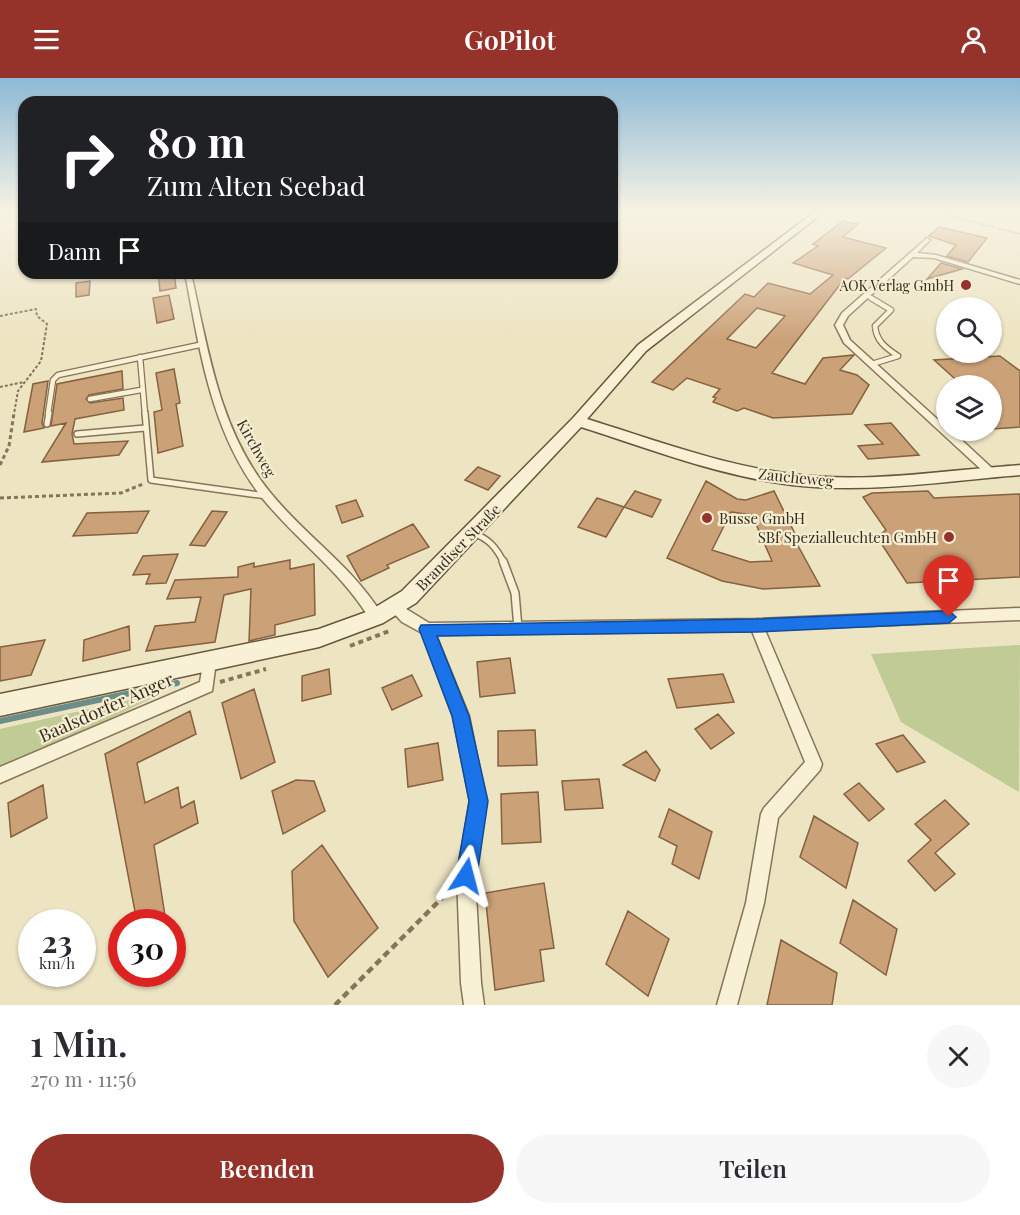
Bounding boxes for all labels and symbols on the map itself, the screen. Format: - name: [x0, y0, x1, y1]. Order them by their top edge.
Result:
- place label: AOK Verlag GmbH: [839, 276, 954, 295]
- marker: AOK Verlag GmbH: [959, 278, 973, 292]
- street label: Kirchweg: [233, 415, 281, 481]
- street label: Zaucheweg: [757, 463, 835, 491]
- street label: Brandiser Straße: [411, 499, 505, 595]
- place label: Busse GmbH: [719, 508, 805, 528]
- marker: Busse GmbH: [700, 511, 714, 525]
- place label: SBf Spezialleuchten GmbH: [758, 527, 937, 547]
- marker: SBf Spezialleuchten GmbH: [942, 530, 956, 544]
- pin: [923, 555, 974, 617]
- street label: Baalsdorfer Anger: [35, 667, 177, 747]
- position arrow: [434, 844, 498, 908]
- speed limit sign: 30: [108, 909, 186, 987]

